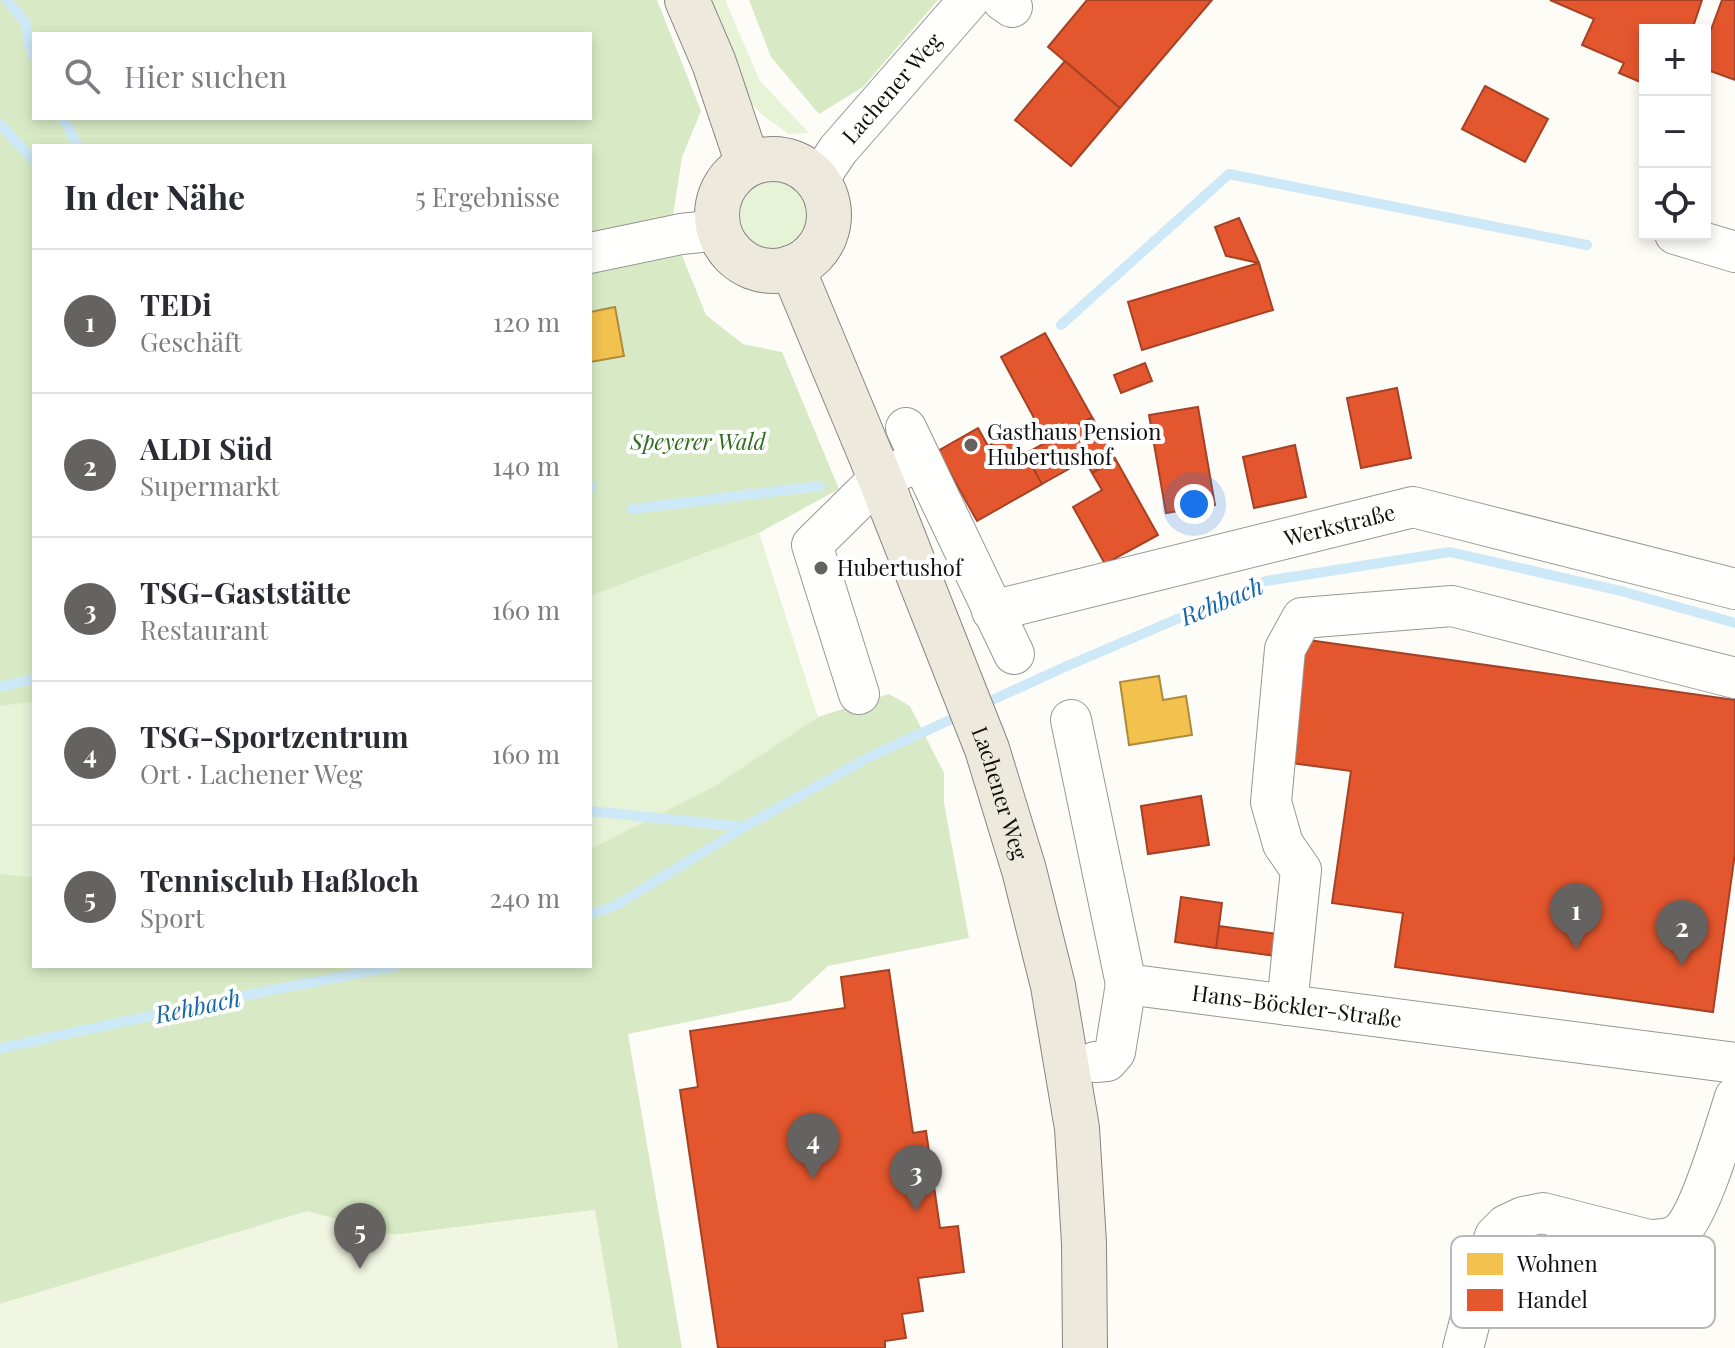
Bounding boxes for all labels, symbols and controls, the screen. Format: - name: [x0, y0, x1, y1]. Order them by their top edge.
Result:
- map controls: [1639, 24, 1711, 240]
- button: +: [1639, 24, 1711, 96]
- street label: Lachener Weg: [834, 25, 948, 150]
- search box: [32, 32, 592, 120]
- icon: search: [60, 54, 104, 98]
- text: Hier suchen: [124, 56, 287, 96]
- button: −: [1639, 96, 1711, 168]
- button: locate: [1639, 168, 1711, 240]
- text: In der Nähe: [64, 173, 245, 219]
- text: 5 Ergebnisse: [415, 179, 560, 214]
- text: TEDi: [140, 284, 212, 324]
- text: 1: [85, 304, 95, 339]
- text: 120 m: [493, 304, 560, 339]
- text: Geschäft: [140, 324, 242, 359]
- place label: Gasthaus Pension Hubertushof: [987, 416, 1161, 471]
- park label: Speyerer Wald: [629, 426, 767, 456]
- text: ALDI Süd: [140, 428, 273, 468]
- marker: Gasthaus Pension Hubertushof: [962, 436, 980, 454]
- text: 2: [83, 448, 97, 483]
- text: 140 m: [492, 448, 560, 483]
- text: Supermarkt: [140, 468, 280, 503]
- your location: [1174, 484, 1214, 524]
- street label: Werkstraße: [1280, 496, 1398, 553]
- place label: Hubertushof: [837, 552, 964, 582]
- marker: Hubertushof: [812, 559, 830, 577]
- water label: Rehbach: [1174, 568, 1268, 632]
- text: TSG-Gaststätte: [140, 572, 351, 612]
- text: 3: [84, 592, 96, 627]
- text: 160 m: [492, 592, 560, 627]
- text: Restaurant: [140, 612, 268, 647]
- text: TSG-Sportzentrum: [140, 716, 409, 756]
- street label: Lachener Weg: [965, 722, 1036, 864]
- text: 4: [83, 736, 97, 771]
- text: 160 m: [492, 736, 560, 771]
- text: Ort · Lachener Weg: [140, 756, 363, 791]
- text: Tennisclub Haßloch: [140, 860, 419, 900]
- text: 5: [84, 880, 96, 915]
- text: 240 m: [490, 880, 560, 915]
- pin: 1: [1550, 883, 1602, 949]
- text: Sport: [140, 900, 204, 935]
- pin: 2: [1656, 900, 1708, 966]
- street label: Hans-Böckler-Straße: [1190, 977, 1404, 1034]
- water label: Rehbach: [151, 980, 243, 1030]
- pin: 4: [787, 1113, 839, 1179]
- pin: 3: [890, 1145, 942, 1211]
- pin: 5: [334, 1203, 386, 1269]
- legend: [1451, 1236, 1715, 1328]
- text: Wohnen: [1516, 1248, 1598, 1278]
- text: Handel: [1517, 1284, 1588, 1314]

